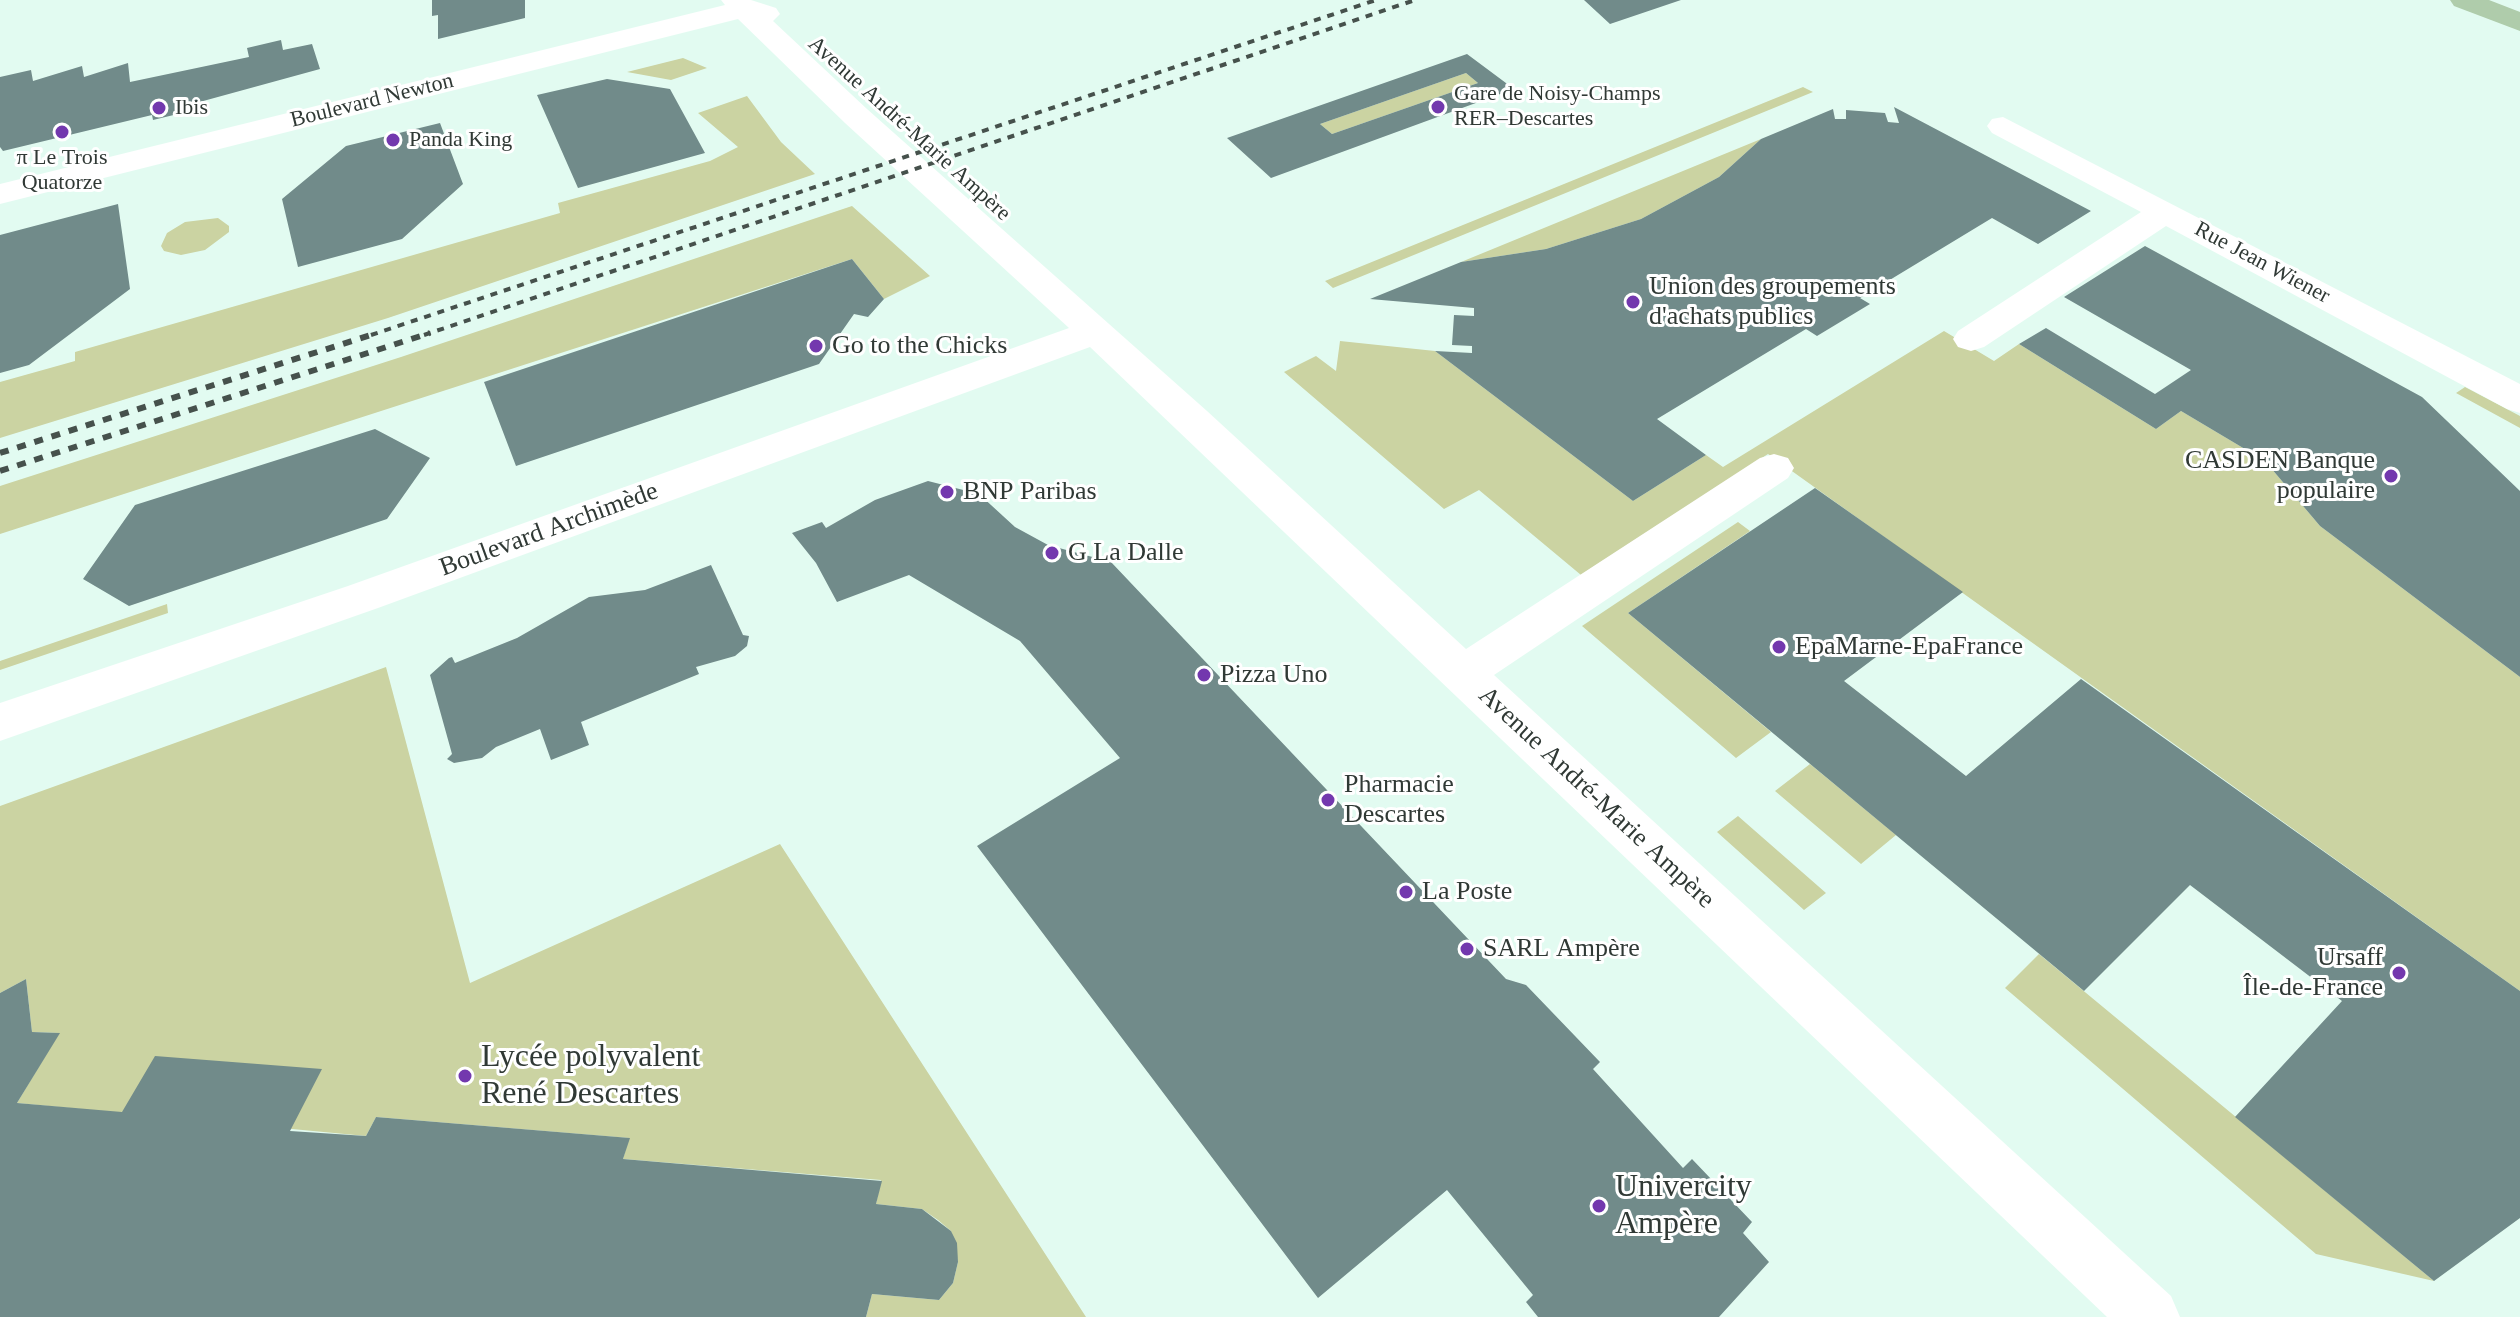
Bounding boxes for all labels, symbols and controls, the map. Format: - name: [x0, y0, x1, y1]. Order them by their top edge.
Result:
- street label: Avenue André-Marie Ampère: [802, 31, 1016, 227]
- street label: Boulevard Newton: [288, 68, 456, 134]
- place label: Gare de Noisy-Champs RER–Descartes: [1454, 81, 1661, 132]
- place label: Ibis: [175, 95, 208, 121]
- marker: Gare de Noisy-Champs RER–Descartes: [1429, 98, 1447, 116]
- marker: Ibis: [150, 99, 168, 117]
- marker: π Le Trois Quatorze: [53, 123, 71, 141]
- place label: Panda King: [409, 127, 512, 153]
- marker: Panda King: [384, 131, 402, 149]
- place label: π Le Trois Quatorze: [17, 145, 107, 196]
- street label: Rue Jean Wiener: [2190, 216, 2334, 310]
- place label: Union des groupements d'achats publics: [1649, 271, 1896, 332]
- marker: Union des groupements d'achats publics: [1624, 293, 1642, 311]
- place label: Go to the Chicks: [832, 330, 1007, 362]
- marker: Go to the Chicks: [807, 337, 825, 355]
- place label: CASDEN Banque populaire: [2185, 445, 2375, 506]
- marker: CASDEN Banque populaire: [2382, 467, 2400, 485]
- street label: Boulevard Archimède: [435, 476, 663, 584]
- place label: BNP Paribas: [963, 476, 1097, 508]
- marker: BNP Paribas: [938, 483, 956, 501]
- place label: G La Dalle: [1068, 537, 1184, 569]
- marker: G La Dalle: [1043, 544, 1061, 562]
- place label: EpaMarne-EpaFrance: [1795, 631, 2023, 663]
- marker: EpaMarne-EpaFrance: [1770, 638, 1788, 656]
- place label: Pizza Uno: [1220, 659, 1328, 691]
- marker: Pizza Uno: [1195, 666, 1213, 684]
- street label: Avenue André-Marie Ampère: [1471, 680, 1721, 916]
- place label: Pharmacie Descartes: [1344, 769, 1454, 830]
- marker: Pharmacie Descartes: [1319, 791, 1337, 809]
- place label: La Poste: [1422, 876, 1512, 908]
- marker: La Poste: [1397, 883, 1415, 901]
- place label: SARL Ampère: [1483, 933, 1640, 965]
- marker: SARL Ampère: [1458, 940, 1476, 958]
- place label: Ursaff Île-de-France: [2243, 942, 2383, 1004]
- marker: Ursaff Île-de-France: [2390, 964, 2408, 982]
- place label: Lycée polyvalent René Descartes: [481, 1039, 700, 1114]
- marker: Lycée polyvalent René Descartes: [456, 1067, 474, 1085]
- place label: Univercity Ampère: [1615, 1169, 1752, 1244]
- marker: Univercity Ampère: [1590, 1197, 1608, 1215]

